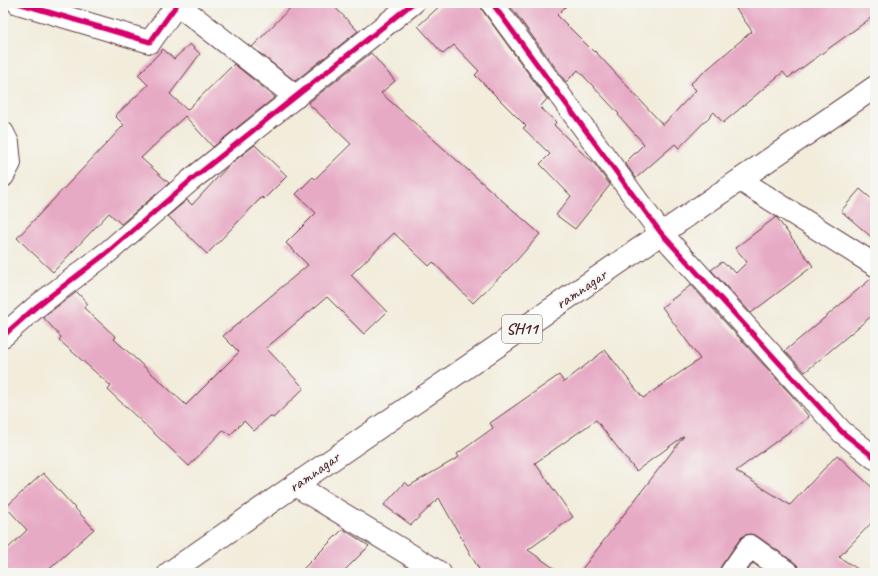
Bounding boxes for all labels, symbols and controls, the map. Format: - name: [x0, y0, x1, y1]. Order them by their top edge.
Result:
- street label: ramnagar: [551, 263, 612, 314]
- road number: SH11: [502, 315, 542, 343]
- street label: ramnagar: [284, 446, 345, 497]

